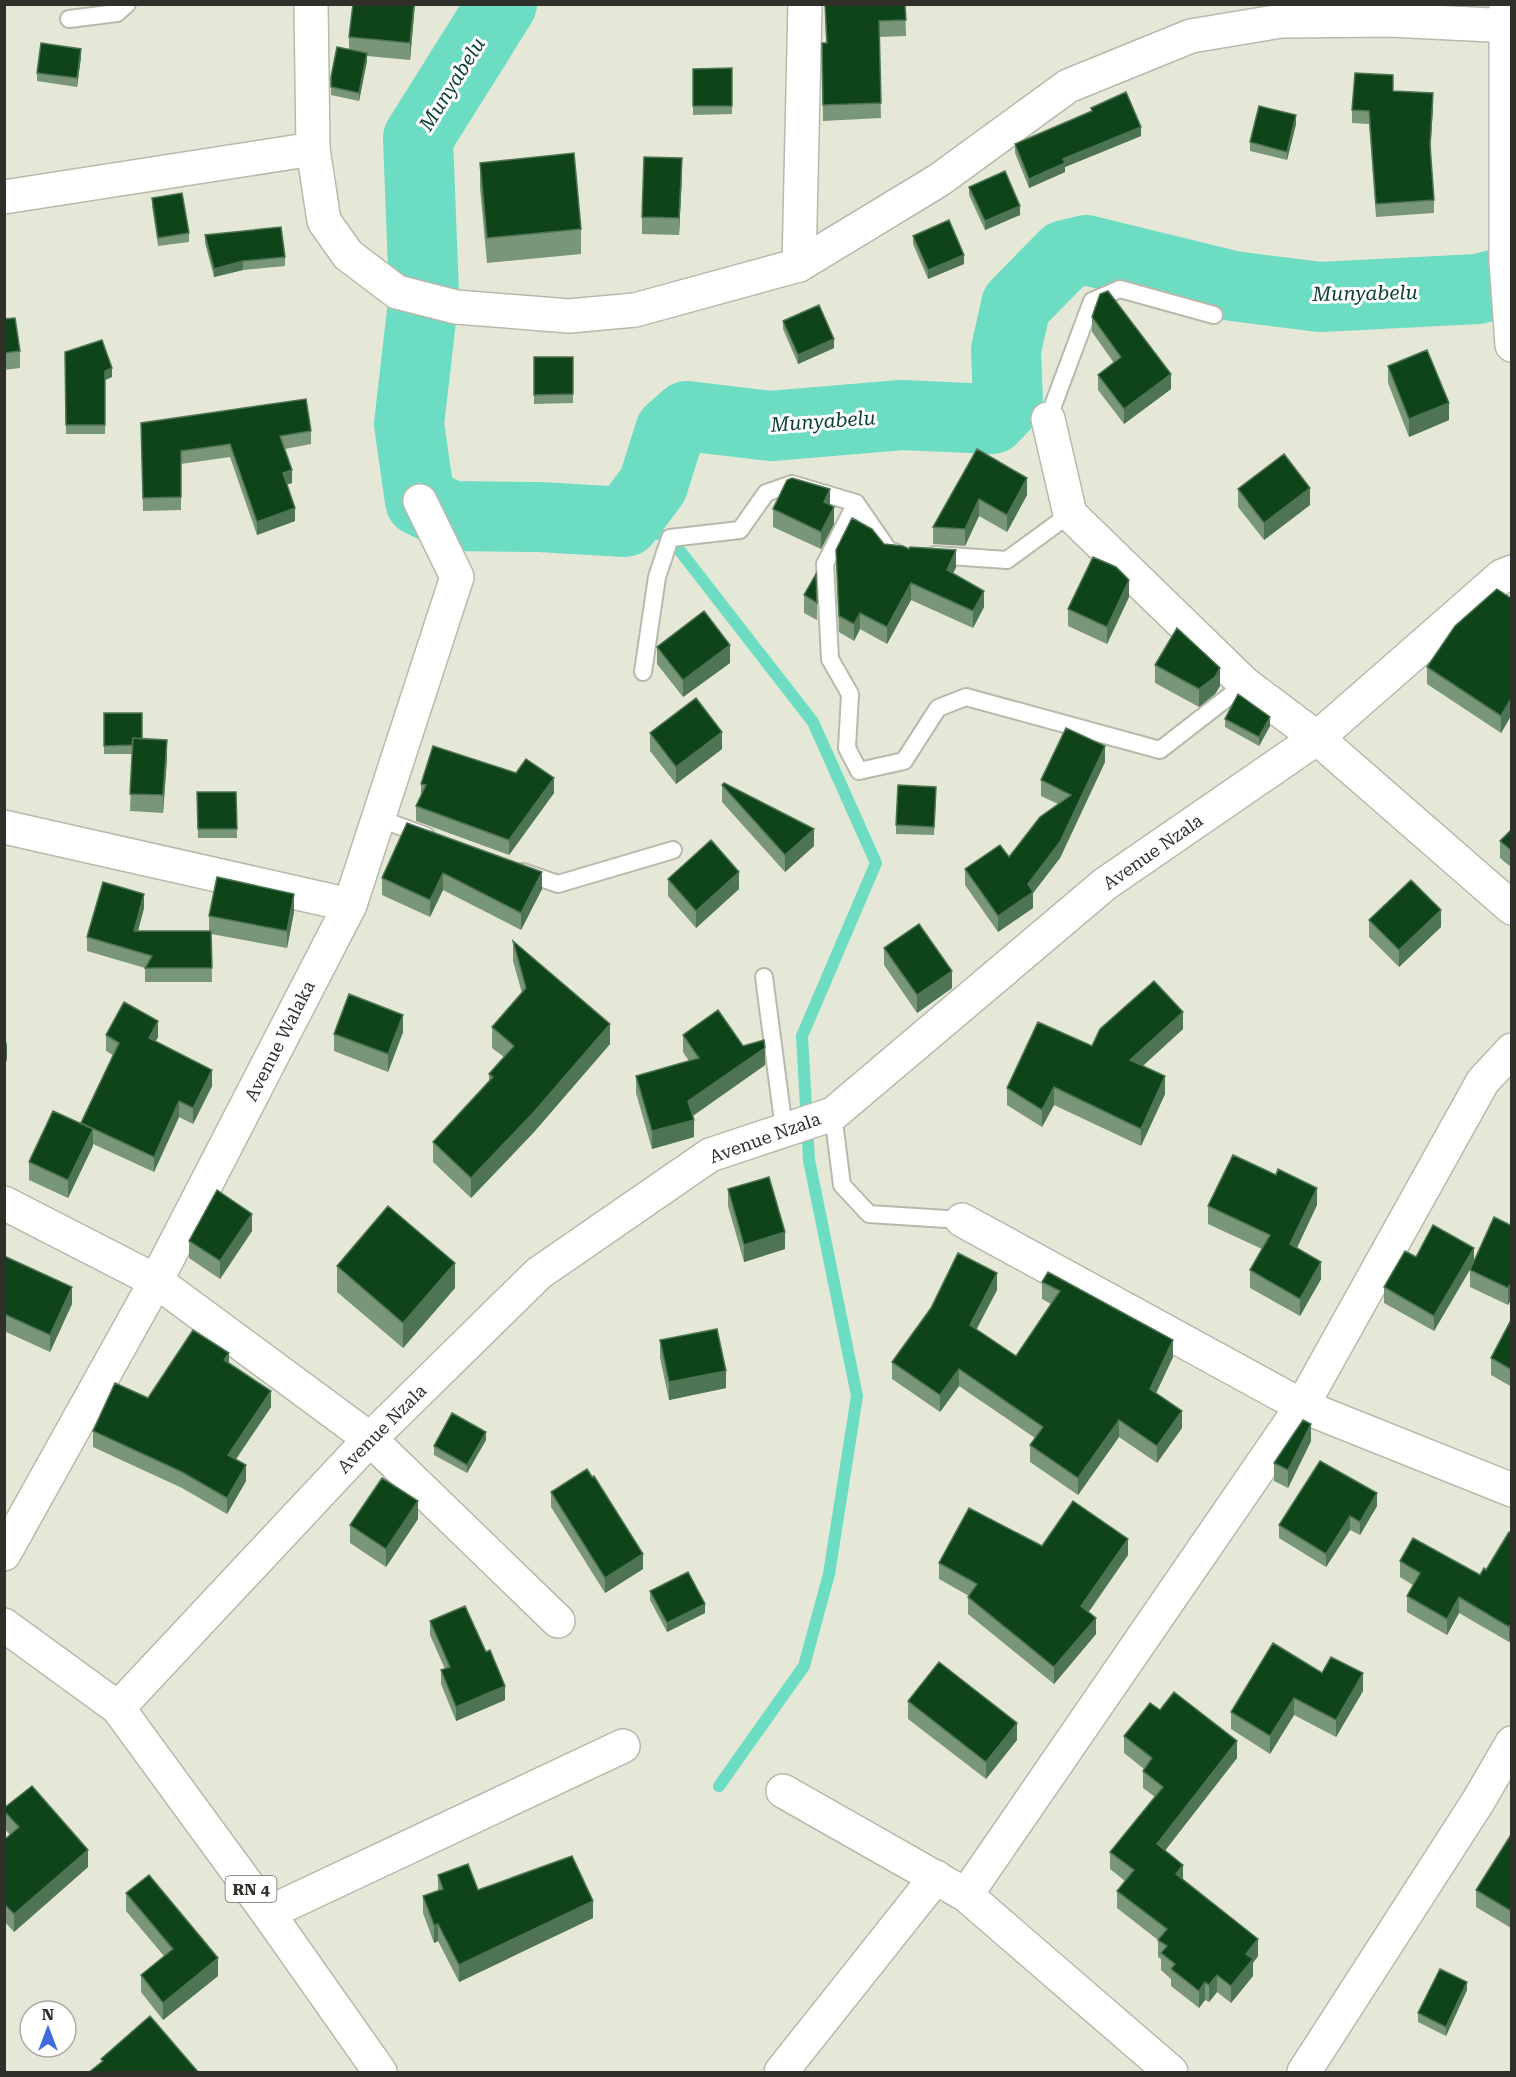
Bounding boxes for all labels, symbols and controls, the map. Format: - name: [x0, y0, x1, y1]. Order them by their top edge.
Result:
- water label: Munyabelu: [413, 33, 490, 136]
- water label: Munyabelu: [1311, 280, 1418, 306]
- water label: Munyabelu: [769, 405, 876, 437]
- street label: Avenue Nzala: [1099, 809, 1207, 894]
- street label: Avenue Walaka: [240, 977, 319, 1104]
- street label: Avenue Nzala: [706, 1108, 824, 1167]
- street label: Avenue Nzala: [333, 1380, 431, 1477]
- road number: RN 4: [226, 1876, 276, 1902]
- north arrow: [18, 1999, 78, 2059]
- text: N: [42, 2005, 54, 2024]

